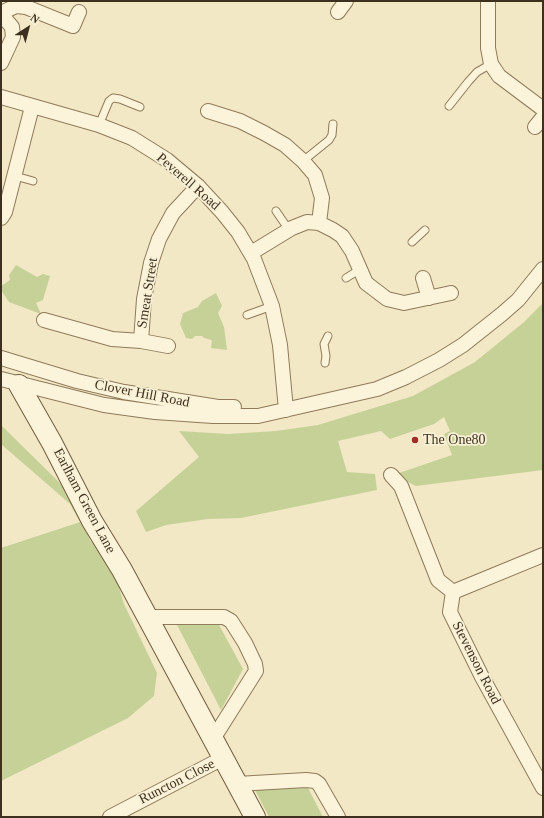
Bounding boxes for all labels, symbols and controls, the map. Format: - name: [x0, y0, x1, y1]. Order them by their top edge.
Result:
- north arrow: [8, 8, 48, 48]
- text: N: [28, 11, 42, 25]
- street label: Peverell Road: [153, 150, 223, 214]
- street label: Smeat Street: [134, 257, 162, 329]
- street label: Clover Hill Road: [93, 377, 191, 411]
- place label: The One80: [423, 432, 486, 448]
- marker: The One80: [410, 435, 420, 445]
- street label: Earlham Green Lane: [49, 446, 119, 556]
- street label: Stevenson Road: [448, 619, 504, 707]
- street label: Runcton Close: [136, 756, 218, 808]

